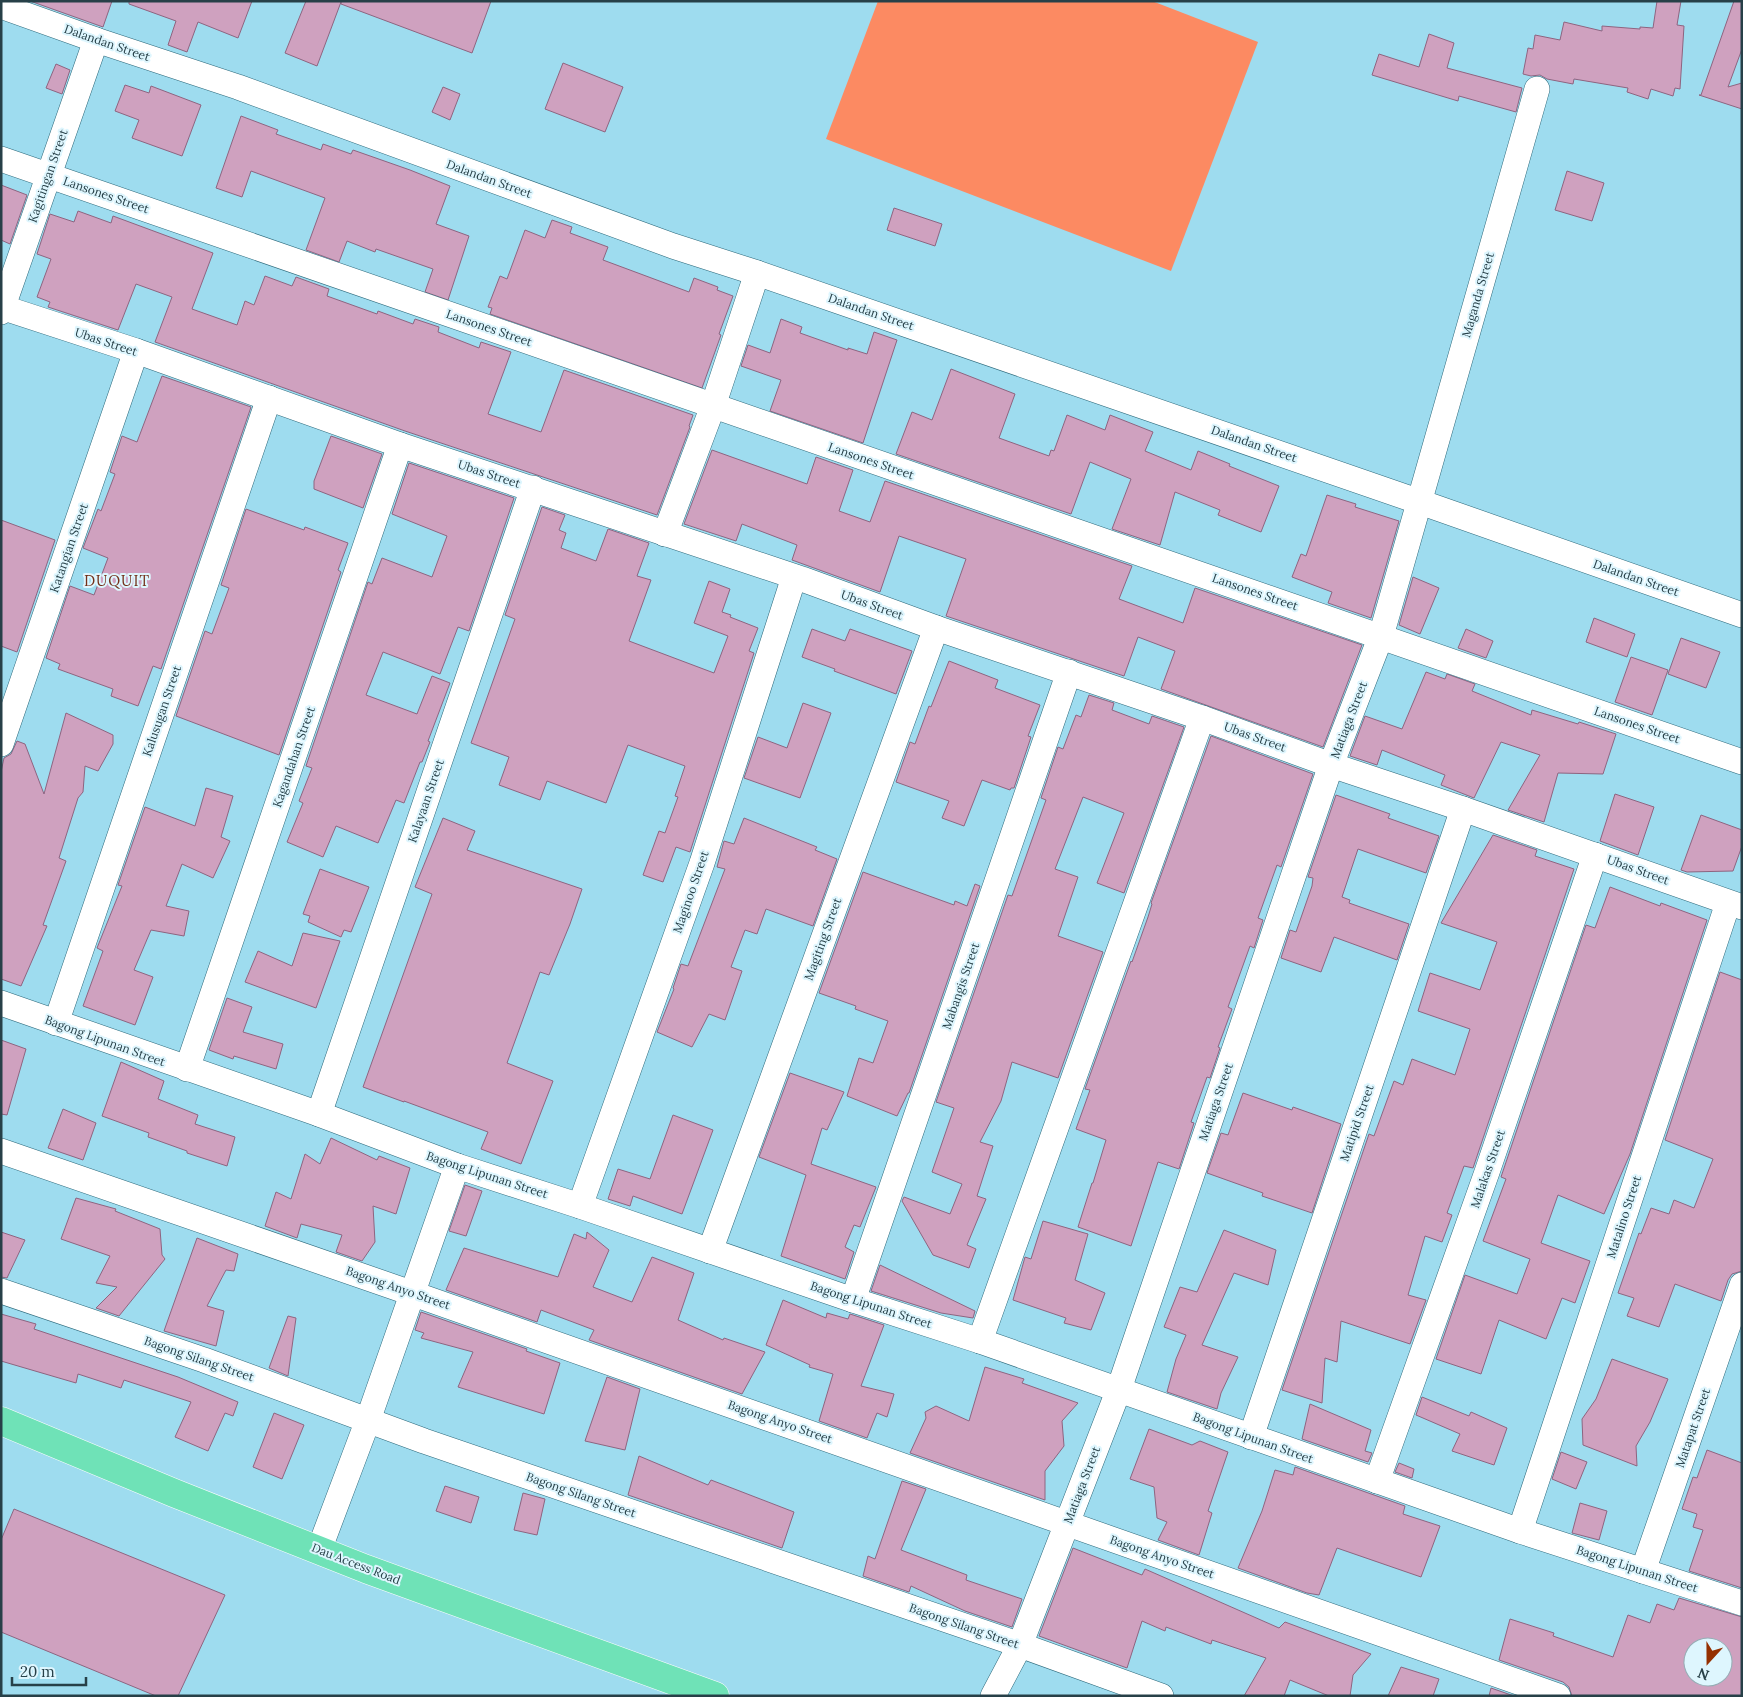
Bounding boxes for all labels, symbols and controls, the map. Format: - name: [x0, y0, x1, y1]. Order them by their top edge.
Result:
- street label: Dalandan Street: [62, 21, 152, 64]
- street label: Kagitingan Street: [25, 127, 71, 224]
- street label: Dalandan Street: [444, 156, 534, 201]
- street label: Lansones Street: [61, 173, 151, 216]
- street label: Maganda Street: [1458, 250, 1497, 339]
- street label: Dalandan Street: [826, 290, 916, 333]
- street label: Lansones Street: [444, 306, 534, 349]
- street label: Ubas Street: [73, 324, 140, 359]
- street label: Dalandan Street: [1209, 422, 1299, 465]
- street label: Lansones Street: [826, 439, 916, 482]
- street label: Ubas Street: [456, 456, 523, 491]
- street label: Katangian Street: [46, 501, 91, 594]
- street label: Dalandan Street: [1591, 556, 1681, 599]
- street label: Lansones Street: [1210, 570, 1300, 613]
- district label: DUQUIT: [84, 571, 150, 590]
- street label: Ubas Street: [839, 586, 906, 623]
- street label: Kalusugan Street: [139, 663, 184, 758]
- street label: Matiaga Street: [1327, 679, 1370, 760]
- street label: Lansones Street: [1592, 703, 1682, 746]
- street label: Kagandahan Street: [269, 704, 318, 809]
- street label: Ubas Street: [1222, 718, 1289, 755]
- street label: Kalayaan Street: [404, 757, 447, 844]
- street label: Maginoo Street: [669, 848, 712, 935]
- street label: Ubas Street: [1605, 851, 1672, 888]
- street label: Magiting Street: [801, 895, 845, 982]
- street label: Mabangis Street: [939, 940, 982, 1031]
- street label: Bagong Lipunan Street: [43, 1012, 168, 1069]
- street label: Matiaga Street: [1195, 1061, 1236, 1143]
- street label: Matipid Street: [1336, 1082, 1377, 1163]
- street label: Malakas Street: [1467, 1127, 1508, 1210]
- street label: Bagong Lipunan Street: [424, 1148, 550, 1201]
- street label: Matalino Street: [1603, 1173, 1644, 1260]
- street label: Bagong Anyo Street: [344, 1263, 453, 1313]
- street label: Bagong Lipunan Street: [808, 1278, 934, 1331]
- street label: Bagong Silang Street: [142, 1333, 256, 1384]
- street label: Matapat Street: [1672, 1386, 1713, 1470]
- street label: Bagong Anyo Street: [726, 1397, 835, 1447]
- street label: Bagong Lipunan Street: [1191, 1409, 1316, 1466]
- street label: Matiaga Street: [1060, 1444, 1103, 1525]
- street label: Bagong Silang Street: [524, 1469, 638, 1520]
- street label: Bagong Anyo Street: [1108, 1532, 1217, 1582]
- street label: Dau Access Road: [310, 1540, 403, 1587]
- street label: Bagong Lipunan Street: [1574, 1542, 1700, 1595]
- street label: Bagong Silang Street: [907, 1600, 1021, 1651]
- north arrow: [1683, 1637, 1733, 1687]
- scale bar: [12, 1654, 86, 1686]
- text: 20 m: [20, 1662, 55, 1681]
- text: N: [1695, 1664, 1712, 1684]

